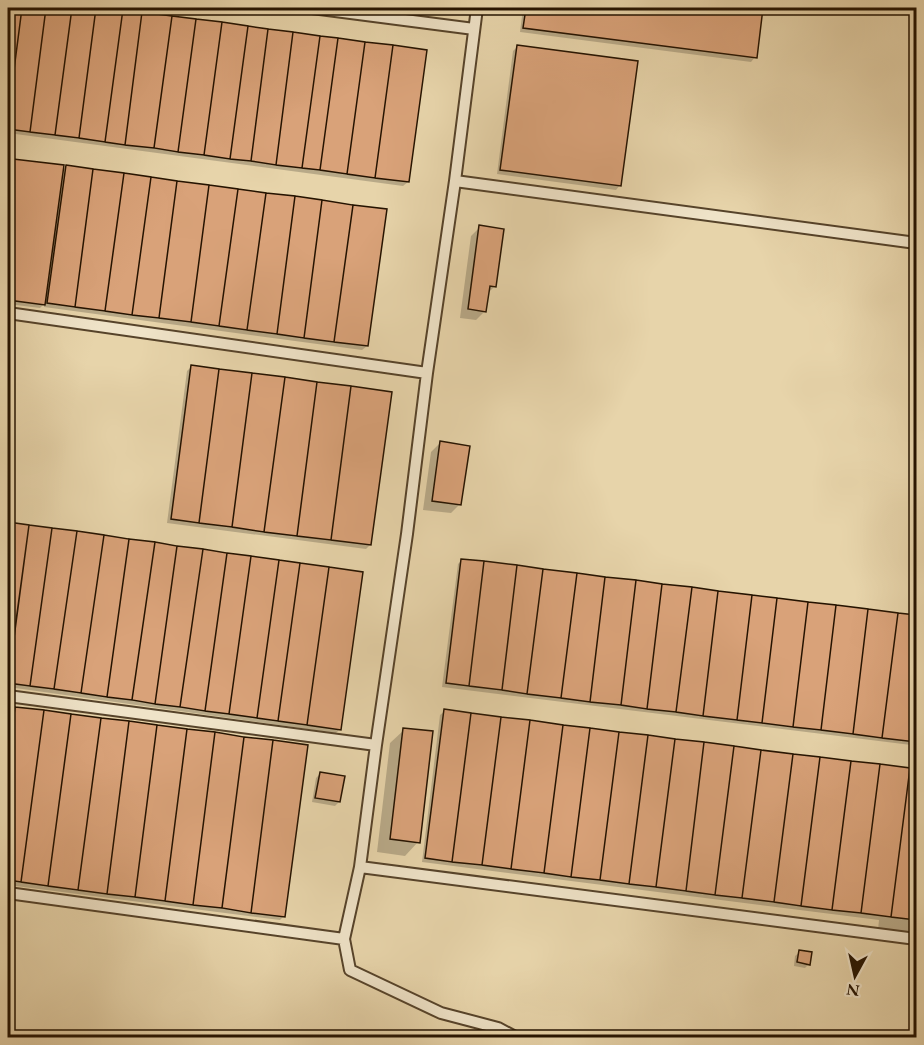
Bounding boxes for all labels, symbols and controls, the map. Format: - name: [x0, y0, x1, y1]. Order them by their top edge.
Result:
- north arrow: [825, 946, 885, 1006]
- text: N: [845, 979, 861, 1002]

